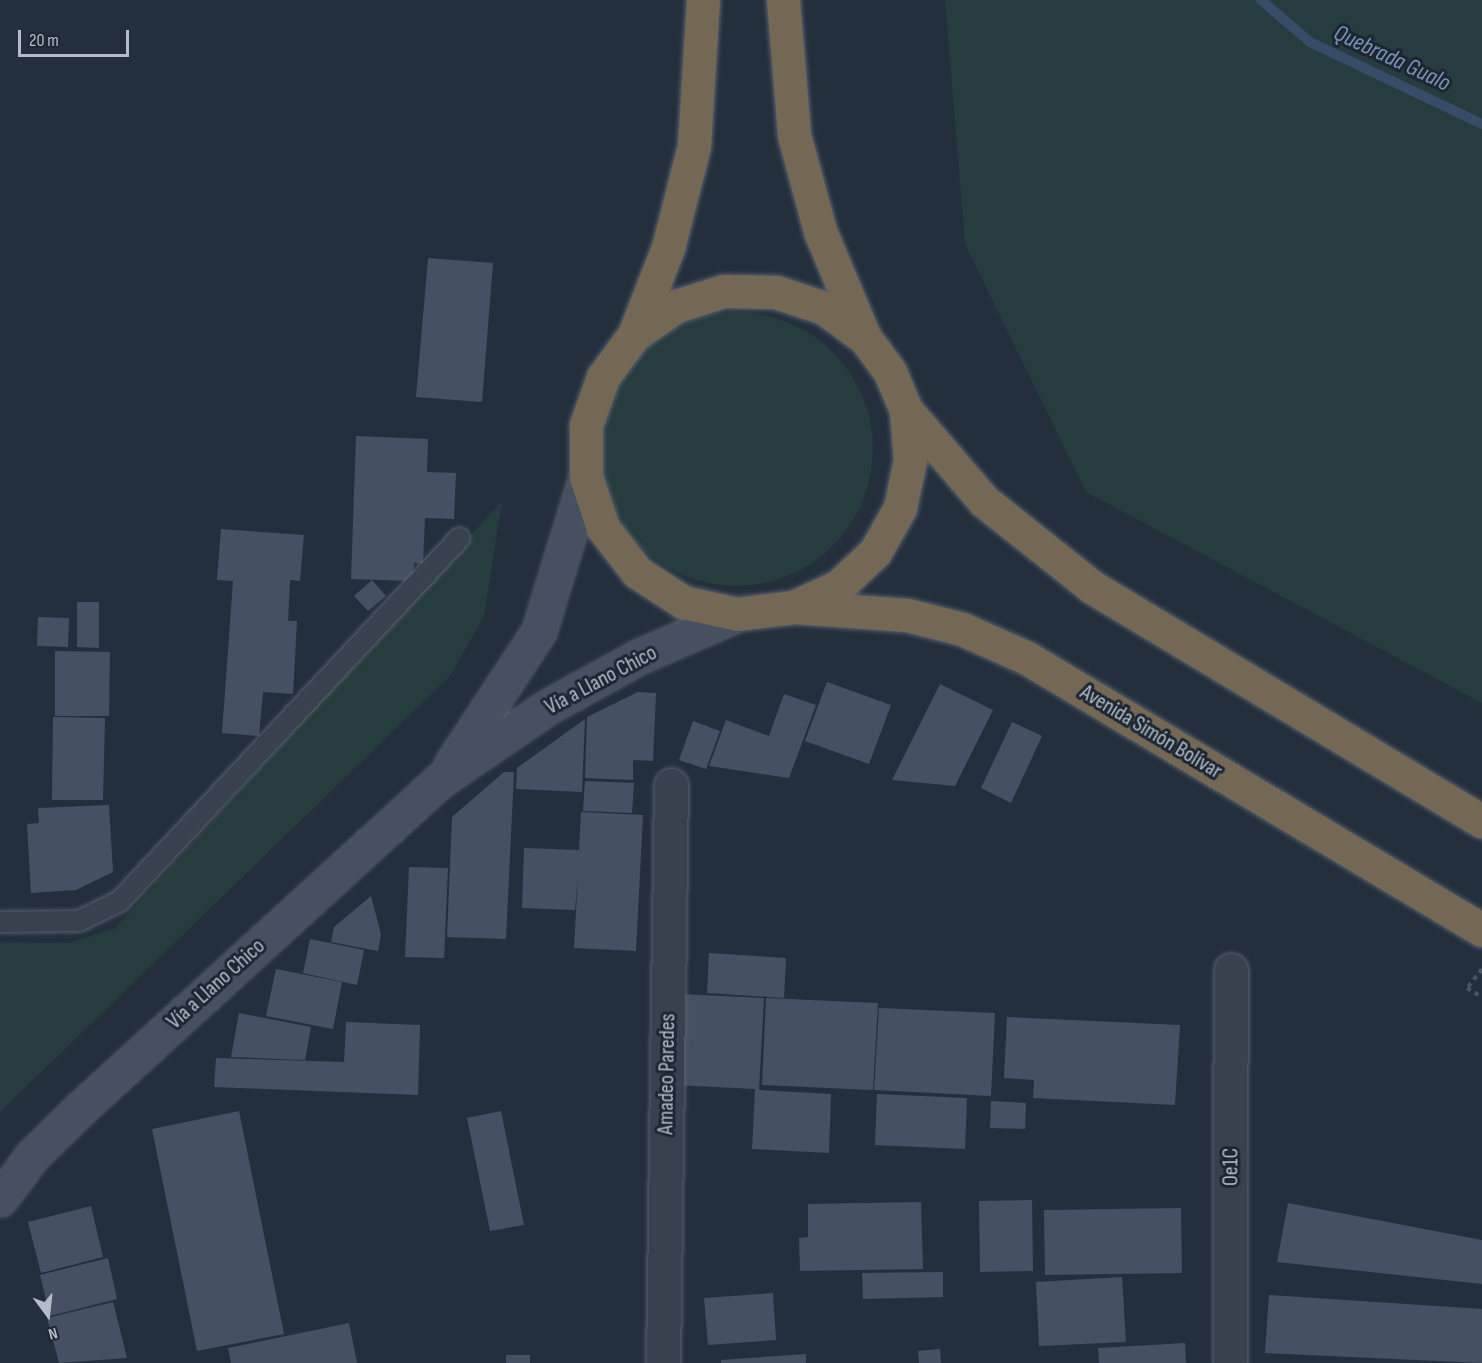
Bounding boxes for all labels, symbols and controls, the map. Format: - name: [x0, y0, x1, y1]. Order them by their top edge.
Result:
- scale bar: [21, 18, 132, 56]
- water label: Quebrada Gualo: [1329, 18, 1455, 98]
- text: 20 m: [29, 30, 59, 51]
- street label: Vía a Llano Chico: [541, 640, 661, 720]
- street label: Avenida Simón Bolívar: [1075, 679, 1227, 785]
- street label: Vía a Llano Chico: [162, 933, 270, 1035]
- street label: Amadeo Paredes: [653, 1013, 681, 1135]
- street label: Oe1C: [1218, 1148, 1244, 1186]
- north arrow: [18, 1285, 78, 1345]
- text: N: [46, 1323, 59, 1343]

